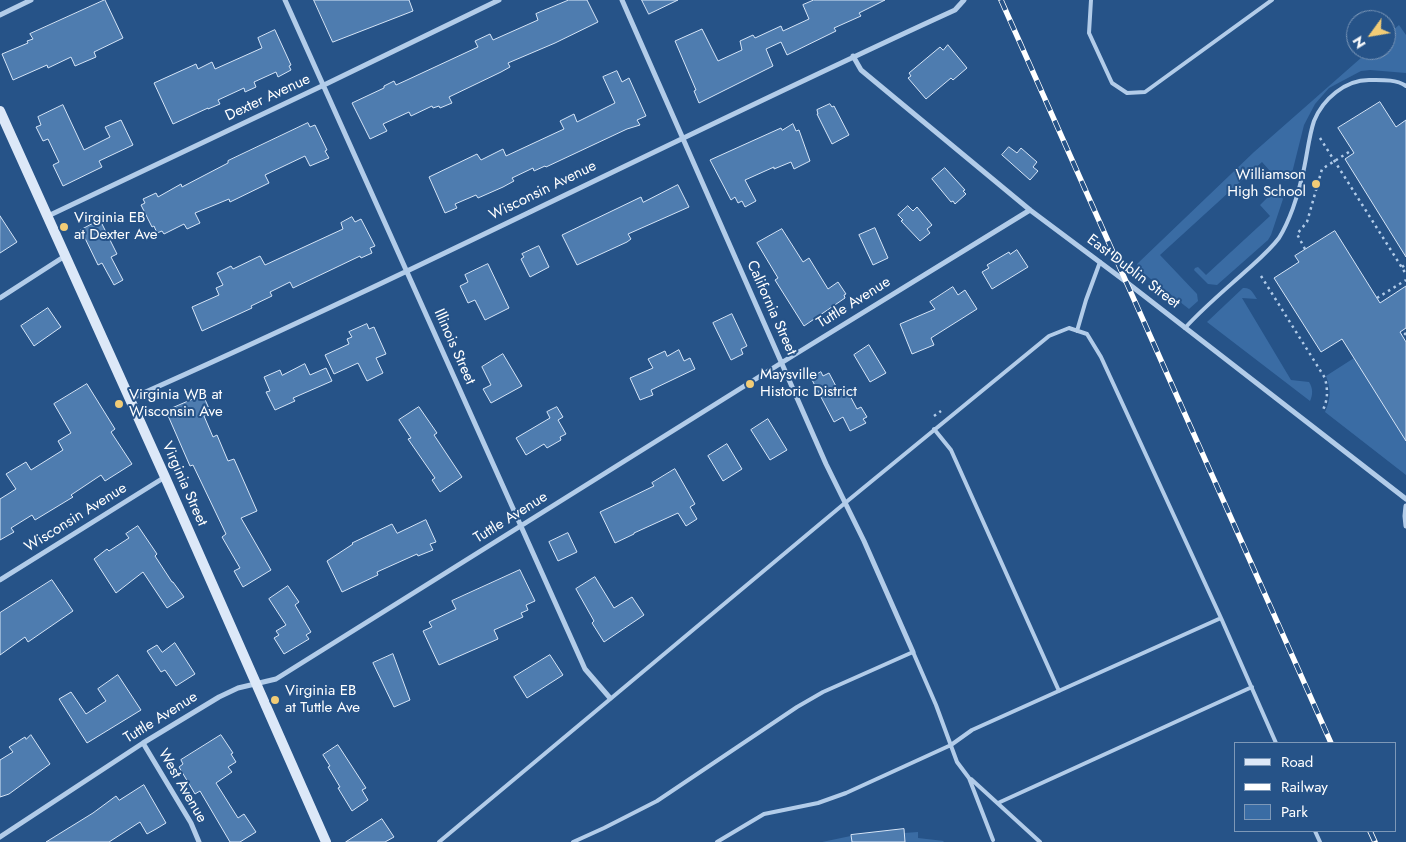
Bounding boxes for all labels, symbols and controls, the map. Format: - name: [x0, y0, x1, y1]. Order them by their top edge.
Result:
- north arrow: [1346, 10, 1396, 60]
- text: N: [1348, 32, 1371, 52]
- street label: Dexter Avenue: [223, 70, 313, 126]
- street label: Wisconsin Avenue: [486, 157, 600, 225]
- place label: Williamson High School: [1227, 166, 1306, 201]
- marker: Williamson High School: [1310, 178, 1322, 190]
- place label: Virginia EB at Dexter Ave: [74, 209, 158, 244]
- marker: Virginia EB at Dexter Ave: [58, 221, 70, 233]
- street label: East Dublin Street: [1083, 231, 1183, 313]
- street label: California Street: [742, 258, 800, 358]
- street label: Tuttle Avenue: [814, 273, 894, 333]
- street label: Illinois Street: [429, 306, 479, 388]
- place label: Maysville Historic District: [760, 366, 857, 401]
- marker: Maysville Historic District: [744, 378, 756, 390]
- place label: Virginia WB at Wisconsin Ave: [129, 386, 223, 421]
- marker: Virginia WB at Wisconsin Ave: [113, 398, 125, 410]
- street label: Virginia Street: [157, 439, 211, 529]
- street label: Wisconsin Avenue: [22, 479, 130, 557]
- street label: Tuttle Avenue: [471, 488, 551, 548]
- place label: Virginia EB at Tuttle Ave: [285, 682, 360, 717]
- street label: Tuttle Avenue: [121, 688, 201, 748]
- marker: Virginia EB at Tuttle Ave: [269, 694, 281, 706]
- legend: [1234, 742, 1396, 832]
- street label: West Avenue: [154, 746, 210, 826]
- text: Road: [1281, 751, 1313, 773]
- text: Railway: [1281, 776, 1328, 798]
- text: Park: [1281, 801, 1308, 823]

